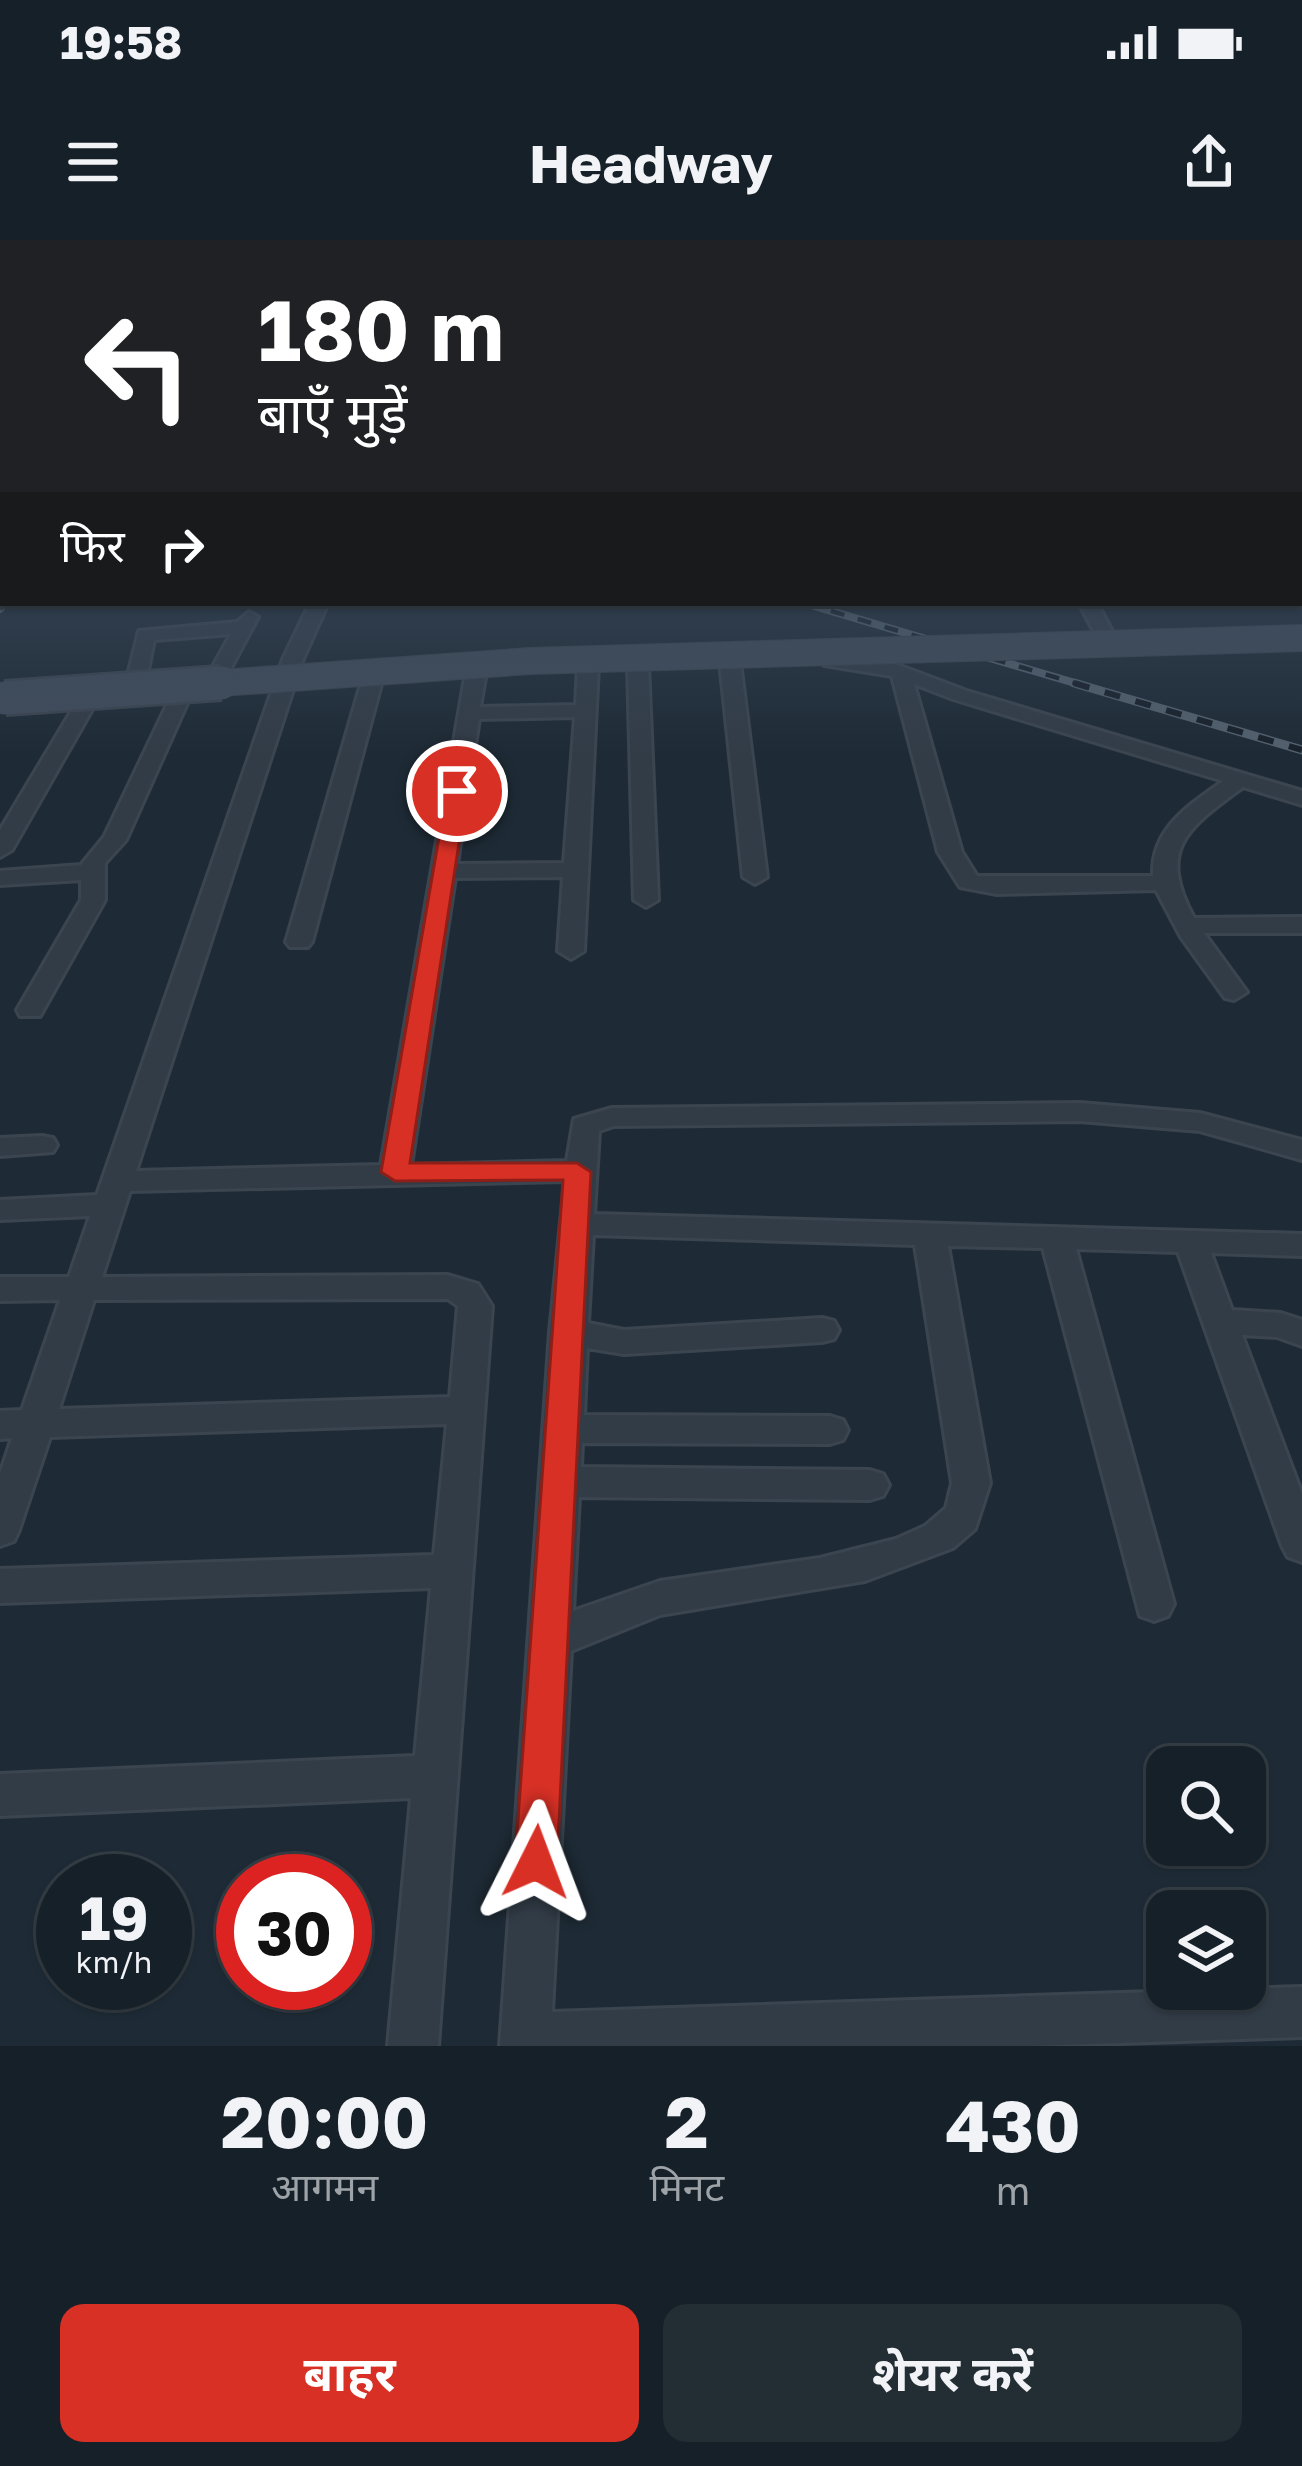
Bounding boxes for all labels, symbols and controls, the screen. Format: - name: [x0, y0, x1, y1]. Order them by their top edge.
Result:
- text: 19:58: [60, 15, 182, 69]
- icon: menu: [60, 129, 126, 195]
- icon: share: [1176, 129, 1242, 195]
- text: Headway: [529, 130, 773, 195]
- text: 180 m: [258, 279, 504, 379]
- icon: left: [60, 288, 216, 444]
- text: बाएँ मुड़ें: [258, 380, 407, 445]
- icon: right: [149, 516, 215, 582]
- text: फिर: [60, 518, 125, 572]
- pin: [406, 740, 508, 842]
- icon: arrive: [424, 758, 490, 824]
- map controls: [1146, 1746, 1266, 2010]
- button: search: [1146, 1746, 1266, 1866]
- position arrow: [473, 1799, 599, 1925]
- speed limit sign: 30: [216, 1854, 372, 2010]
- text: 19: [79, 1881, 148, 1953]
- button: layers: [1146, 1890, 1266, 2010]
- text: km/h: [76, 1944, 152, 1980]
- text: 20:00: [221, 2077, 428, 2164]
- text: 2: [665, 2077, 709, 2164]
- text: 430: [945, 2081, 1081, 2168]
- text: आगमन: [271, 2163, 378, 2210]
- text: मिनट: [649, 2163, 724, 2210]
- text: m: [996, 2167, 1030, 2214]
- button: बाहर: [60, 2304, 639, 2442]
- button: शेयर करें: [663, 2304, 1242, 2442]

